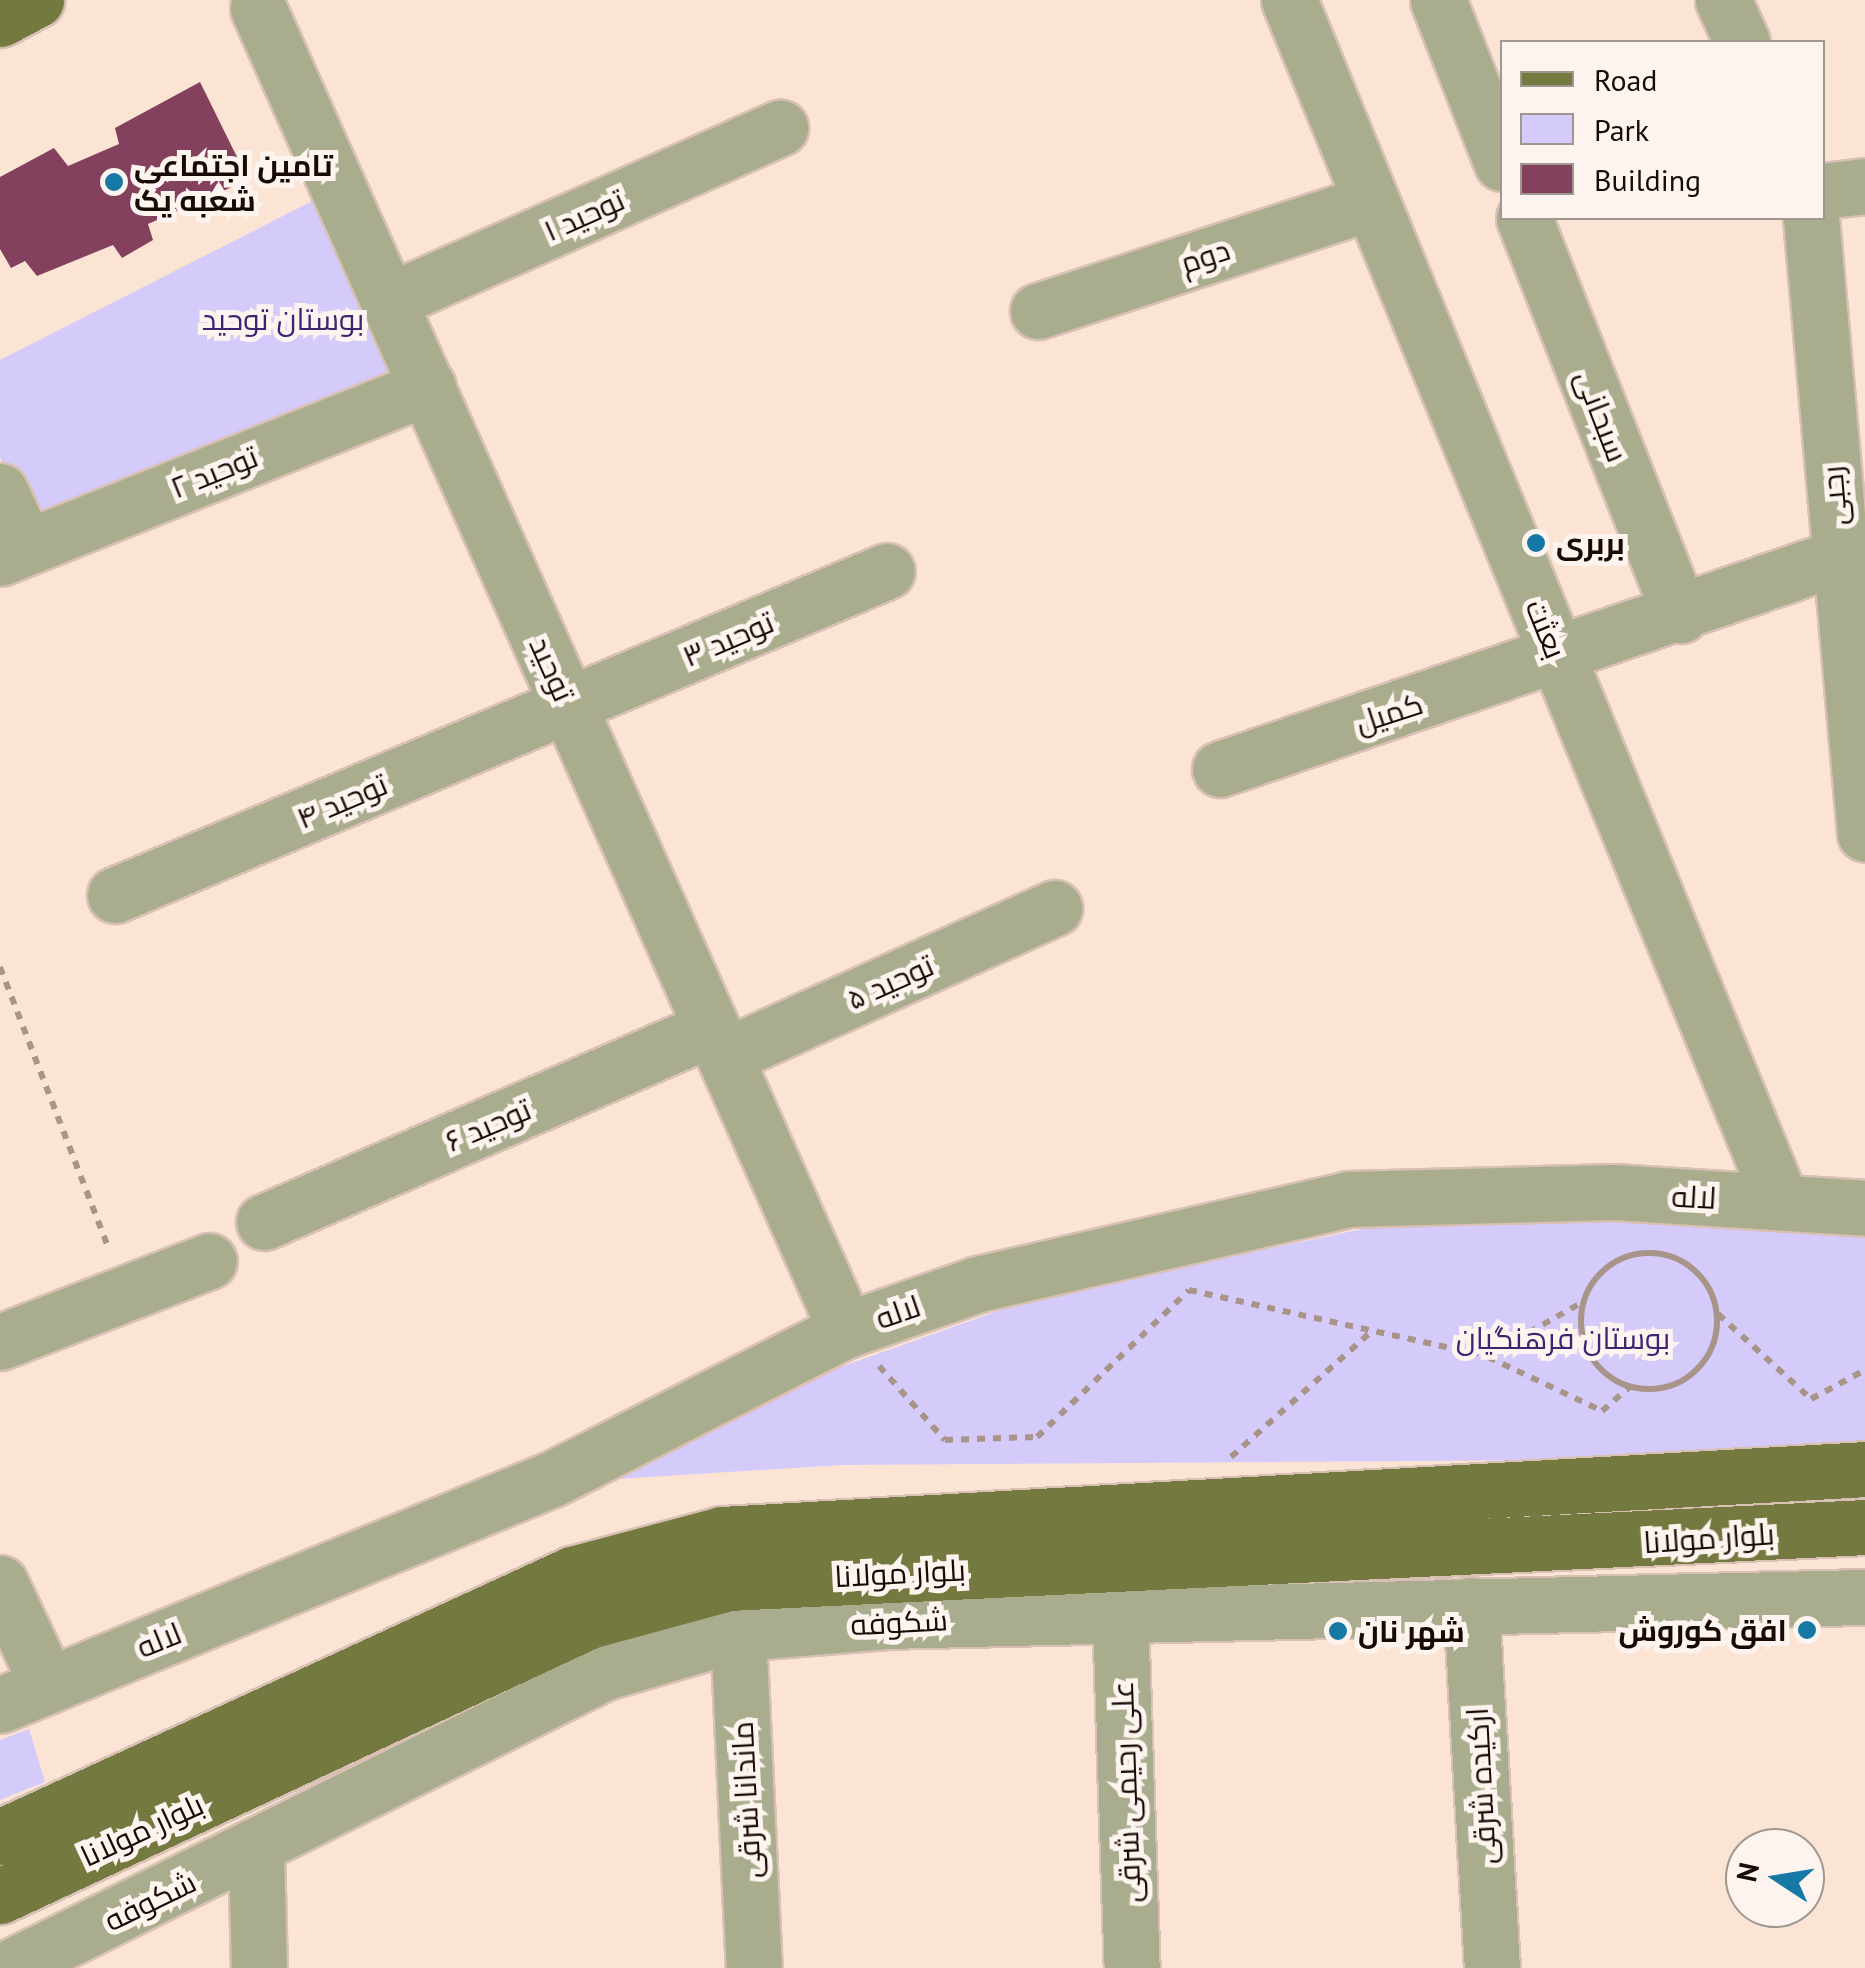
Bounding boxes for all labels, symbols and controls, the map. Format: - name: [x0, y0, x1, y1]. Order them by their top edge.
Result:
- legend: [1500, 40, 1825, 220]
- text: Road: [1594, 60, 1658, 99]
- text: Park: [1594, 110, 1649, 149]
- place label: تامین اجتماعی شعبه یک: [134, 147, 333, 218]
- text: Building: [1594, 160, 1701, 199]
- marker: تامین اجتماعی شعبه یک: [103, 171, 125, 193]
- street label: توحید ۱: [538, 181, 630, 249]
- street label: دوم: [1176, 231, 1234, 281]
- park label: بوستان توحید: [202, 301, 364, 337]
- street label: سبحانی: [1568, 365, 1636, 467]
- street label: توحید ۲: [165, 438, 263, 506]
- street label: رجبی: [1813, 465, 1855, 527]
- place label: بربری: [1556, 525, 1625, 561]
- marker: بربری: [1525, 532, 1547, 554]
- street label: بعثت: [1518, 594, 1574, 664]
- street label: توحید ۳: [677, 604, 779, 674]
- street label: توحید: [522, 631, 582, 707]
- street label: کمیل: [1351, 685, 1427, 741]
- street label: توحید ۴: [291, 766, 393, 836]
- street label: توحید ۵: [841, 947, 939, 1017]
- street label: توحید ۶: [440, 1091, 536, 1159]
- street label: لاله: [1671, 1178, 1717, 1216]
- street label: لاله: [871, 1288, 925, 1336]
- park label: بوستان فرهنگیان: [1456, 1320, 1670, 1356]
- street label: بلوار مولانا: [1642, 1515, 1776, 1561]
- street label: بلوار مولانا: [833, 1552, 967, 1594]
- street label: شکوفه: [849, 1601, 949, 1643]
- place label: افق کوروش: [1619, 1612, 1787, 1648]
- place label: شهر نان: [1358, 1613, 1465, 1649]
- street label: لاله: [131, 1615, 187, 1665]
- marker: افق کوروش: [1796, 1619, 1818, 1641]
- marker: شهر نان: [1327, 1620, 1349, 1642]
- street label: علی رحیمی شرقی: [1104, 1681, 1148, 1903]
- street label: ارکیده شرقی: [1459, 1707, 1503, 1865]
- street label: ماندانا شرقی: [724, 1721, 768, 1879]
- street label: بلوار مولانا: [75, 1786, 209, 1874]
- north arrow: [1725, 1828, 1825, 1928]
- text: N: [1727, 1859, 1767, 1885]
- street label: شکوفه: [98, 1863, 202, 1939]

